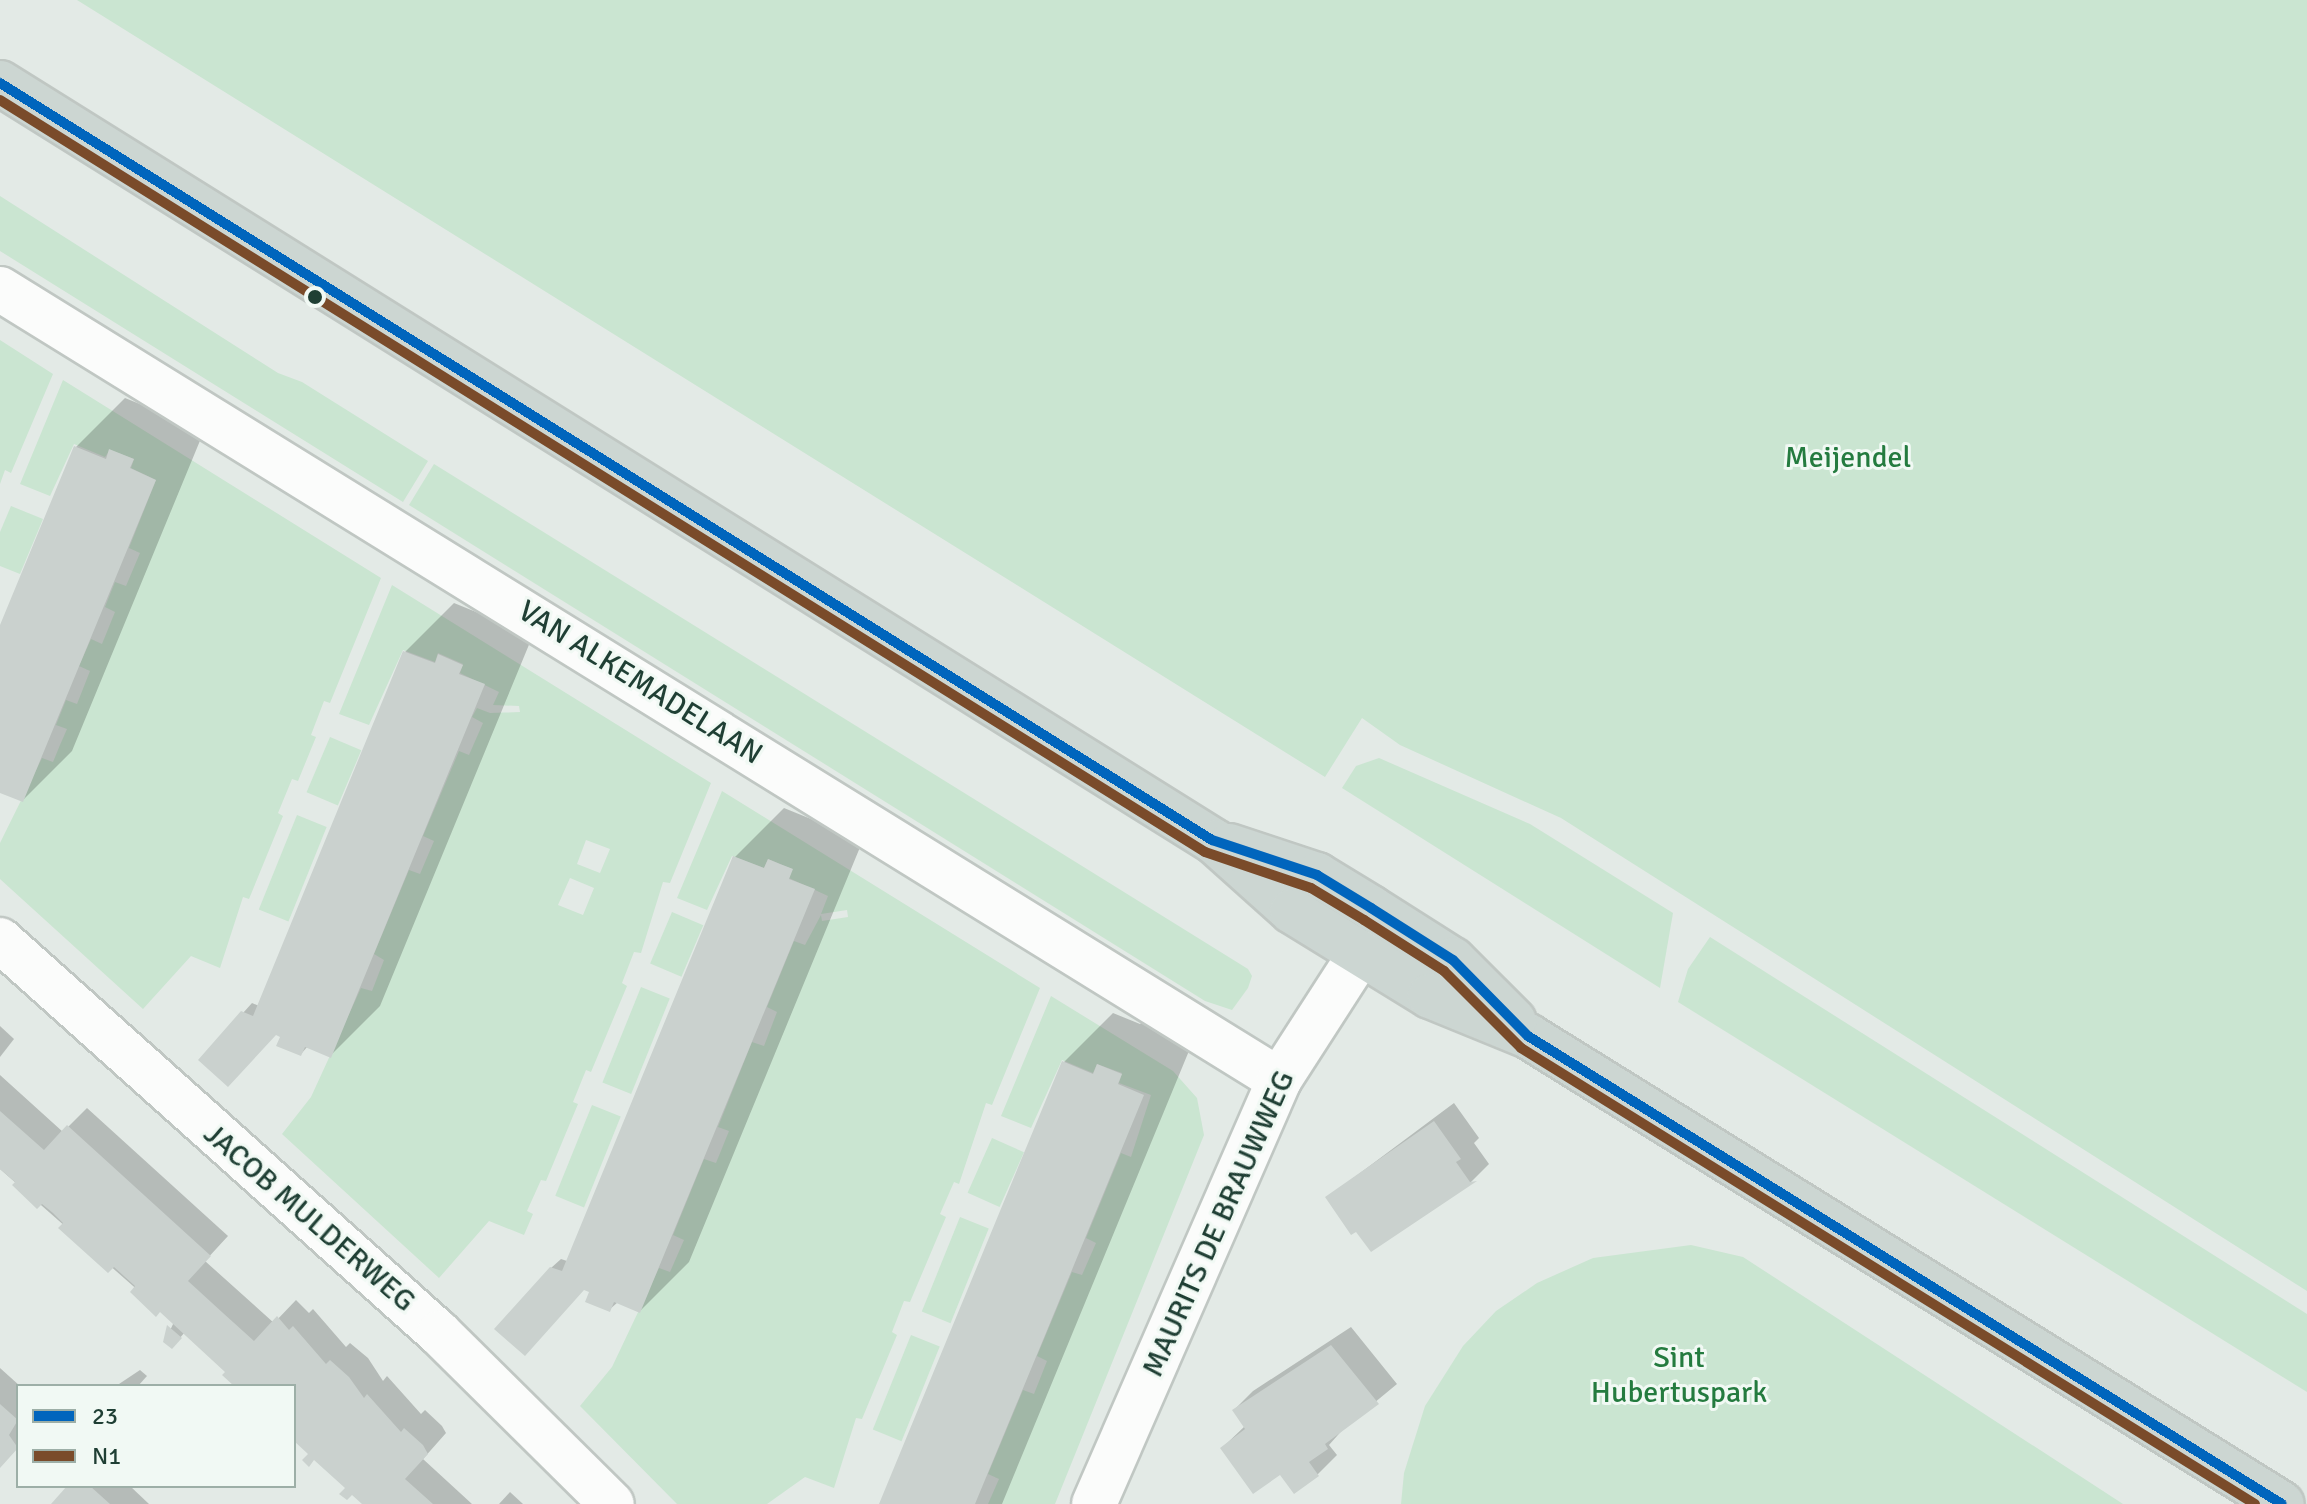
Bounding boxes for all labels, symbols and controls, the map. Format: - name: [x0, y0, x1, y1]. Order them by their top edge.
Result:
- unlabelled marker: [307, 289, 323, 305]
- park label: Meijendel: [1785, 440, 1911, 476]
- street label: VAN ALKEMADELAAN: [511, 593, 769, 773]
- street label: MAURITS DE BRAUWWEG: [1135, 1065, 1303, 1383]
- street label: JACOB MULDERWEG: [196, 1116, 422, 1320]
- park label: Sint Hubertuspark: [1591, 1340, 1767, 1410]
- legend: [16, 1384, 296, 1488]
- text: 23: [92, 1401, 118, 1431]
- text: N1: [92, 1441, 121, 1471]

